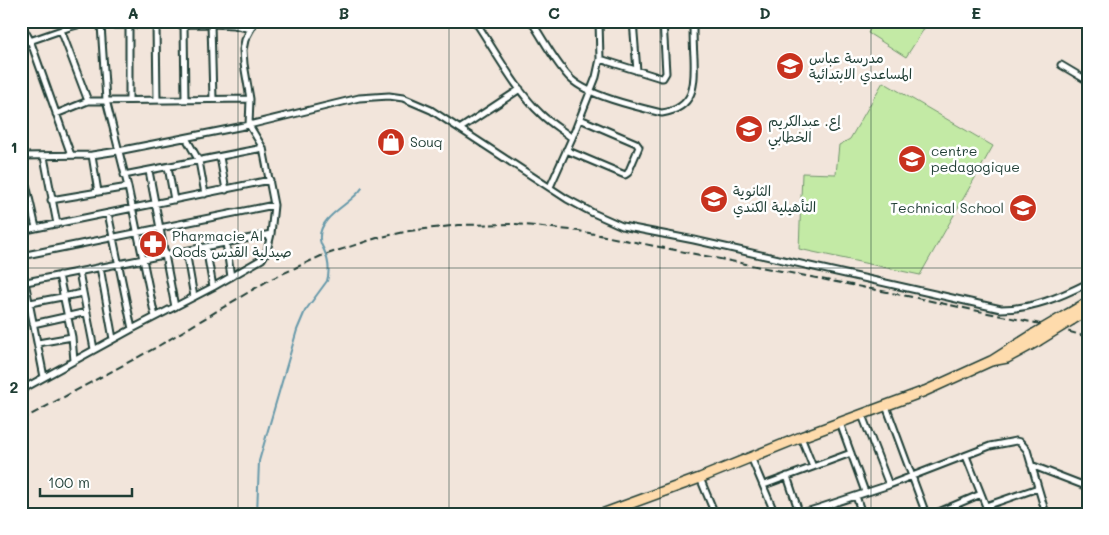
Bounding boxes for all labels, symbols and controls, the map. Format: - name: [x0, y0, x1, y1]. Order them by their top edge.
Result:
- text: A: [127, 2, 139, 23]
- text: B: [339, 2, 349, 23]
- text: C: [548, 2, 560, 23]
- text: D: [759, 2, 771, 23]
- text: E: [971, 2, 981, 23]
- place label: مدرسة عباس المساعدي الابتدائية: [809, 48, 912, 85]
- school or university icon: مدرسة عباس المساعدي الابتدائية: [775, 51, 805, 81]
- place label: إع. عبدالكريم الخطابي: [768, 111, 841, 150]
- school or university icon: إع. عبدالكريم الخطابي: [734, 114, 764, 144]
- shop icon: Souq: [376, 127, 406, 157]
- place label: Souq: [410, 132, 443, 151]
- text: 1: [10, 136, 18, 157]
- place label: centre pedagogique: [931, 141, 1020, 176]
- school or university icon: centre pedagogique: [897, 144, 927, 174]
- place label: الثانوية التأهيلية الكندي: [733, 181, 816, 218]
- school or university icon: الثانوية التأهيلية الكندي: [699, 184, 729, 214]
- school or university icon: Technical School: [1008, 193, 1038, 223]
- place label: Technical School: [890, 198, 1004, 217]
- place label: Pharmacie Al Qods صيدلية القدس: [172, 226, 292, 261]
- pharmacy icon: Pharmacie Al Qods صيدلية القدس: [138, 229, 168, 259]
- text: 2: [10, 376, 19, 397]
- scale bar: [40, 465, 132, 497]
- text: 100 m: [48, 472, 90, 492]

